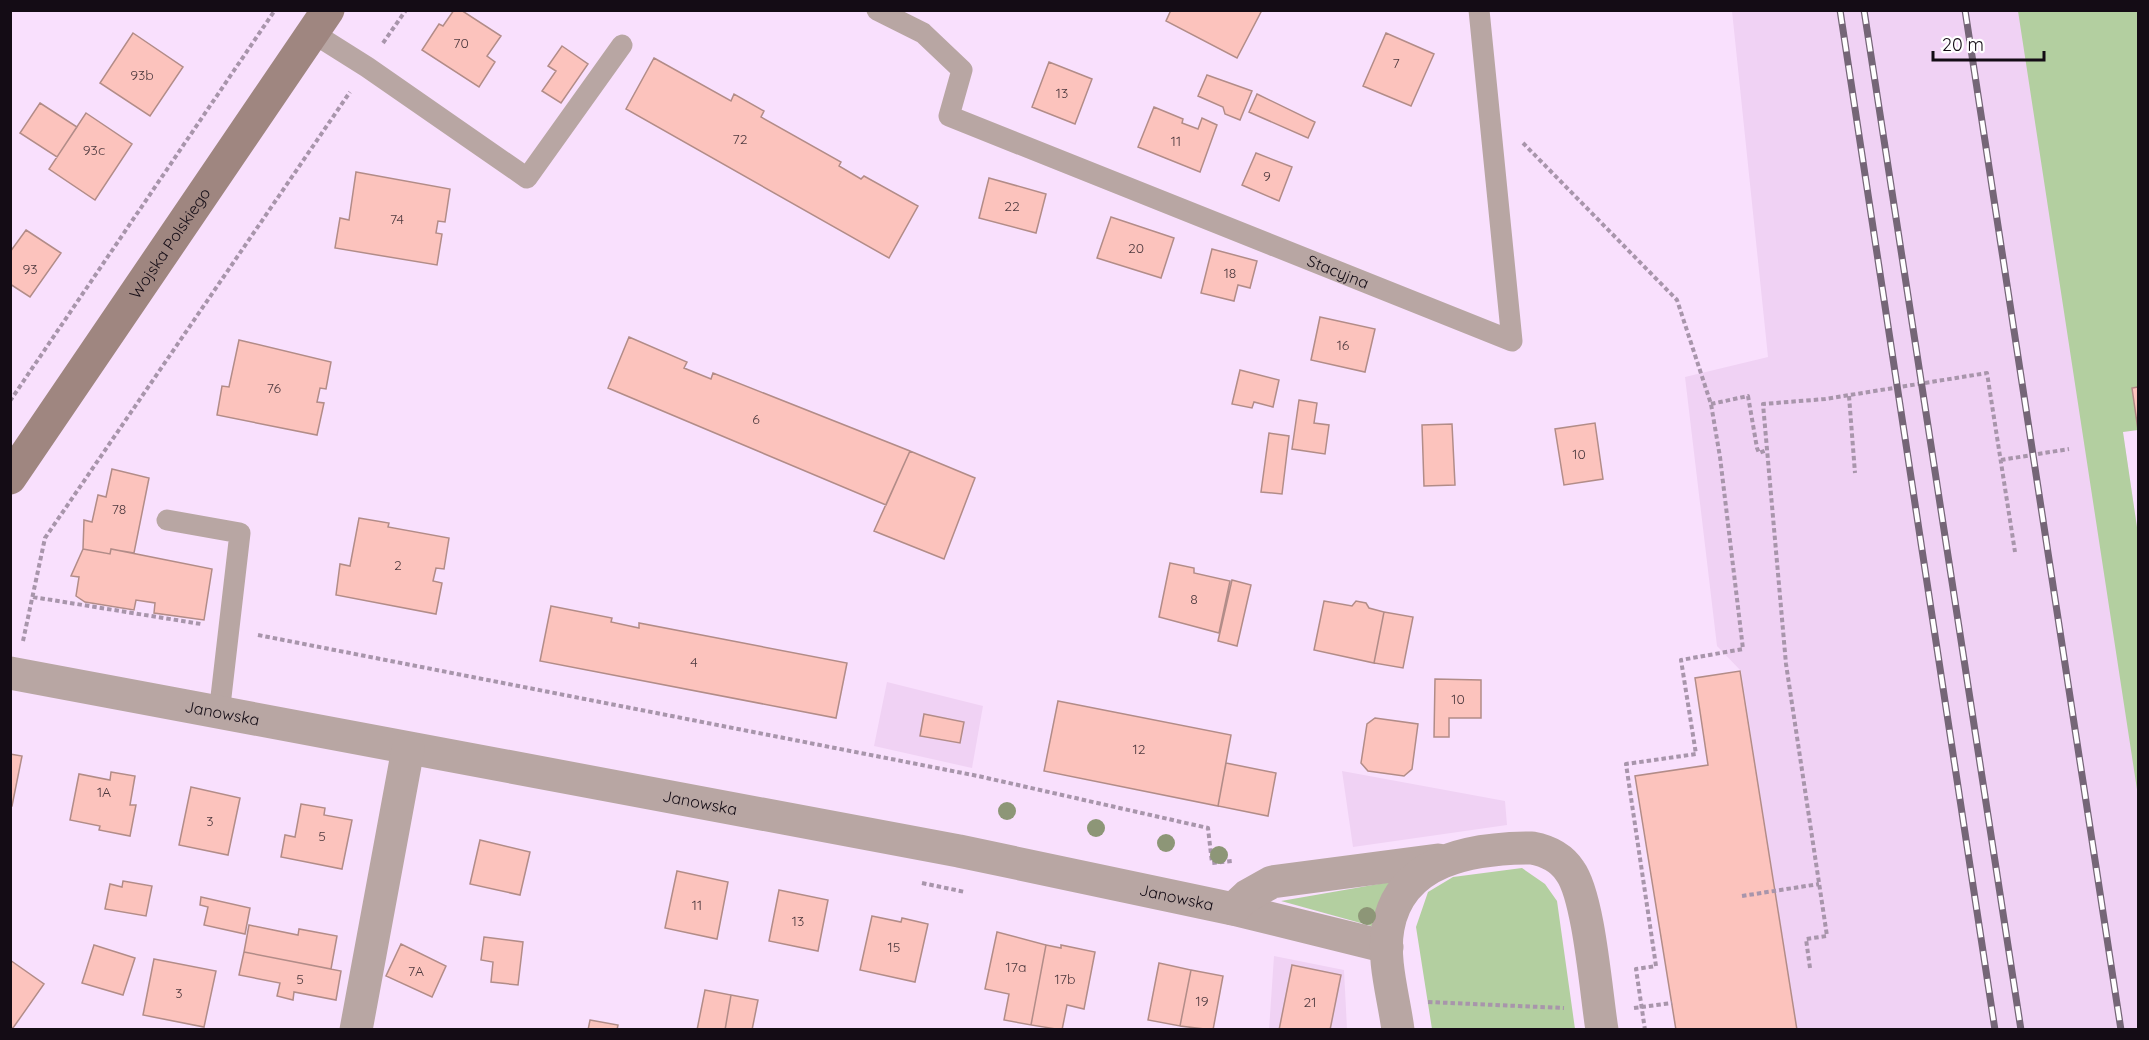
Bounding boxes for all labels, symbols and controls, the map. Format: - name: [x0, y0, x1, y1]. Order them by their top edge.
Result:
- scale bar: [1933, 24, 2044, 62]
- text: 20 m: [1942, 33, 1984, 56]
- house number: 70: [453, 34, 469, 52]
- house number: 7: [1392, 54, 1400, 72]
- house number: 93b: [130, 66, 154, 84]
- house number: 13: [1056, 84, 1068, 102]
- house number: 72: [733, 130, 748, 148]
- house number: 11: [1171, 132, 1181, 150]
- house number: 93c: [83, 141, 105, 159]
- house number: 9: [1263, 167, 1271, 185]
- street label: Wojska Polskiego: [125, 184, 214, 302]
- house number: 22: [1004, 197, 1020, 215]
- house number: 74: [390, 210, 404, 228]
- house number: 20: [1128, 239, 1144, 257]
- street label: Stacyjna: [1304, 250, 1372, 293]
- house number: 93: [22, 260, 38, 278]
- house number: 18: [1224, 264, 1236, 282]
- house number: 16: [1337, 336, 1350, 354]
- house number: 76: [267, 379, 282, 397]
- house number: 6: [752, 410, 760, 428]
- house number: 10: [1572, 445, 1586, 463]
- house number: 78: [112, 500, 126, 518]
- house number: 2: [394, 556, 402, 574]
- house number: 8: [1190, 590, 1198, 608]
- house number: 4: [690, 653, 698, 671]
- house number: 10: [1451, 690, 1465, 708]
- street label: Janowska: [183, 696, 261, 730]
- house number: 12: [1133, 740, 1146, 758]
- house number: 1A: [97, 783, 111, 801]
- street label: Janowska: [661, 786, 739, 819]
- house number: 3: [206, 812, 214, 830]
- house number: 5: [318, 827, 326, 845]
- street label: Janowska: [1138, 879, 1216, 915]
- house number: 11: [692, 896, 702, 914]
- house number: 13: [792, 912, 804, 930]
- house number: 15: [888, 938, 900, 956]
- house number: 17a: [1006, 958, 1026, 976]
- house number: 7A: [408, 962, 424, 980]
- house number: 5: [296, 970, 304, 988]
- house number: 17b: [1055, 970, 1075, 988]
- house number: 3: [175, 984, 183, 1002]
- house number: 19: [1196, 992, 1209, 1010]
- house number: 21: [1304, 993, 1316, 1011]

